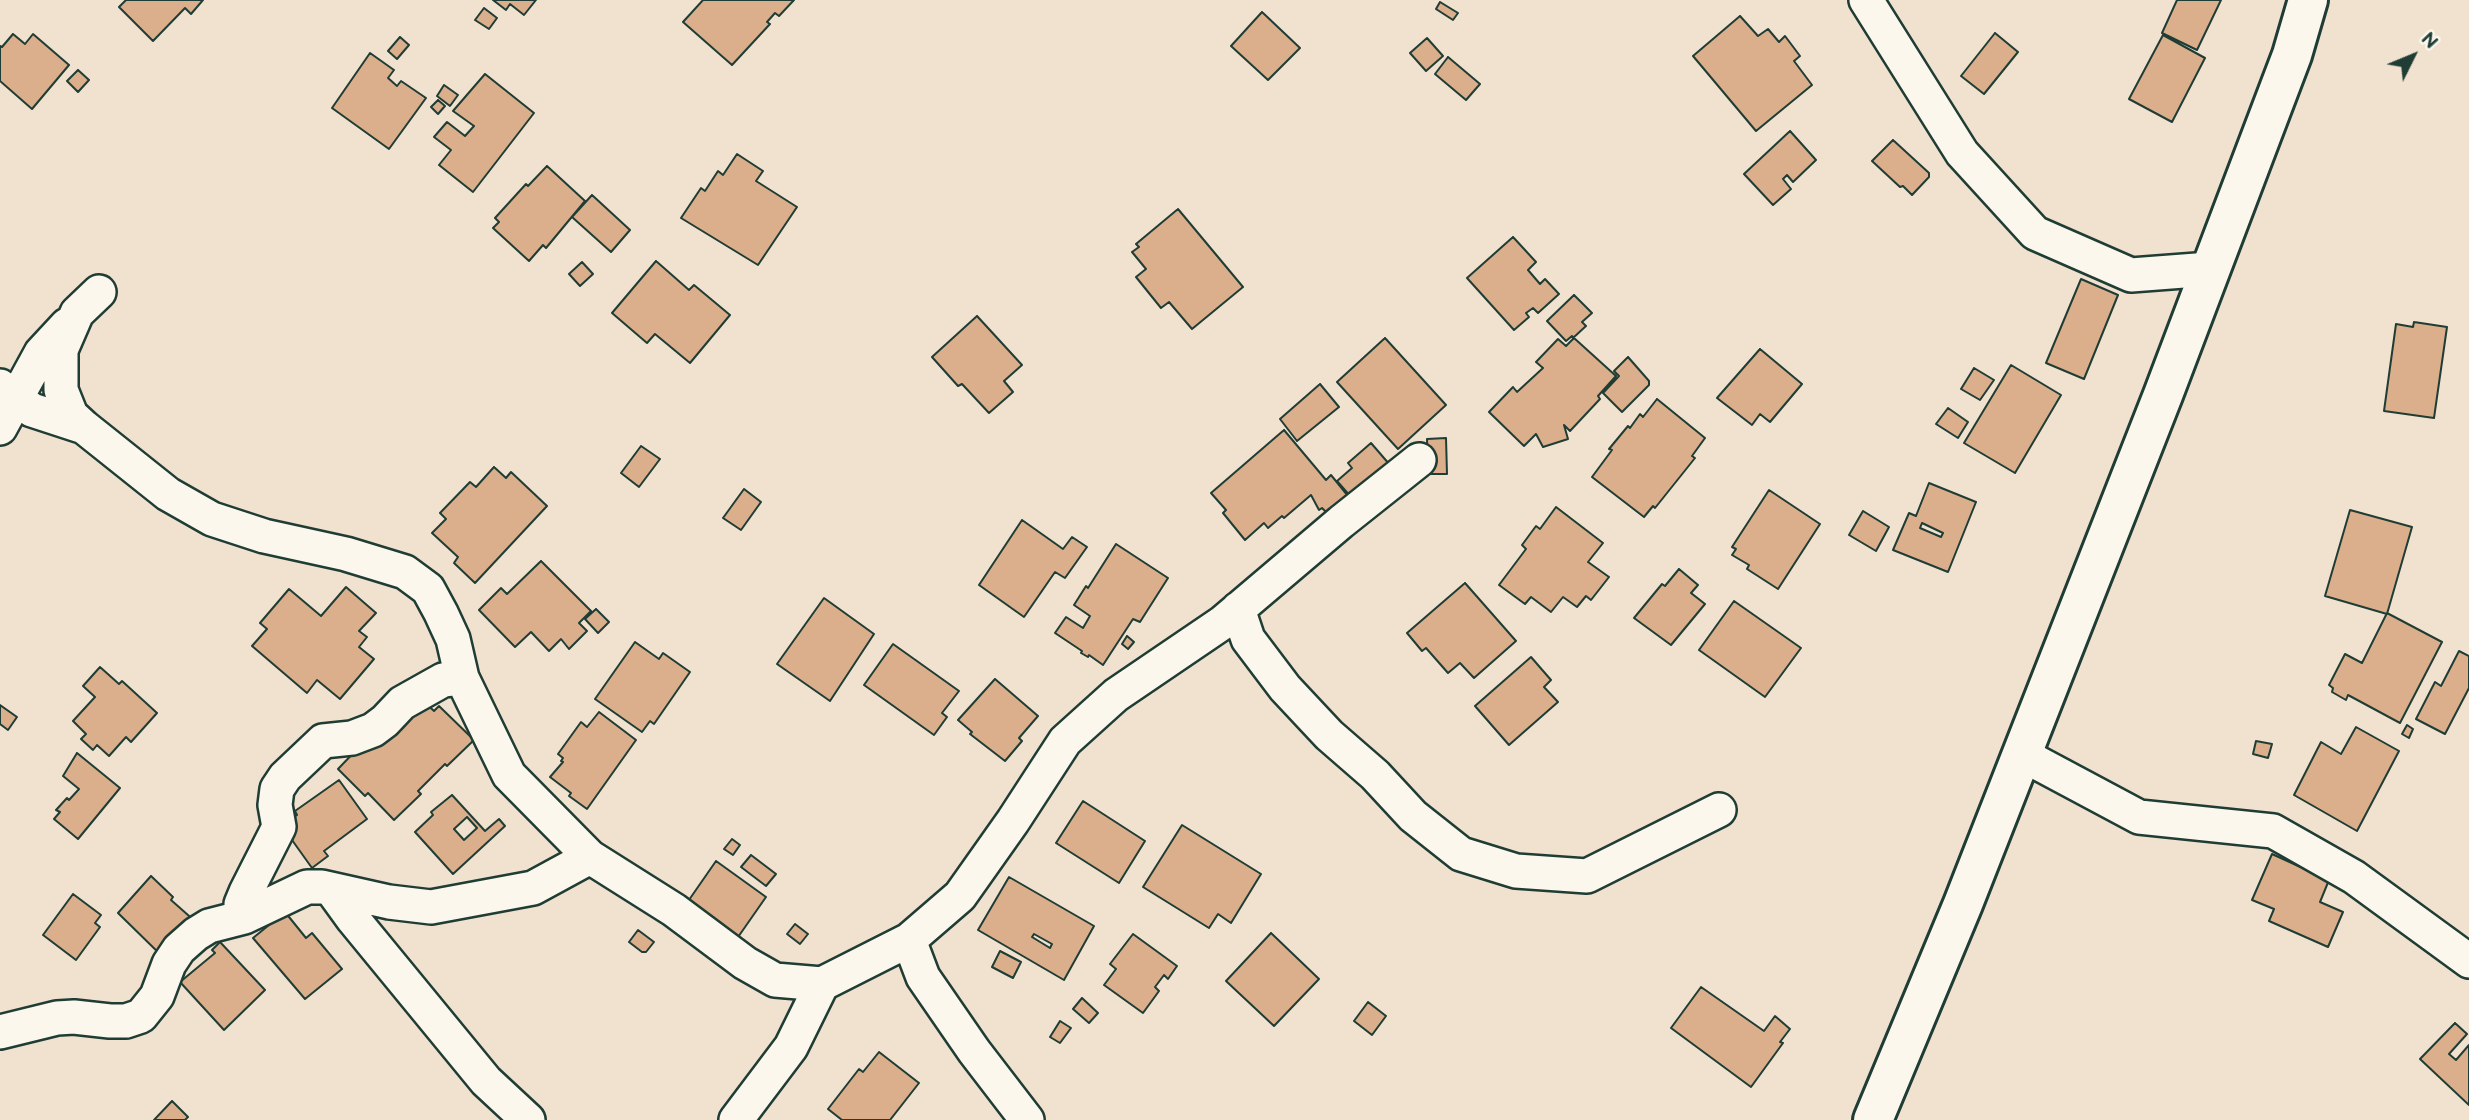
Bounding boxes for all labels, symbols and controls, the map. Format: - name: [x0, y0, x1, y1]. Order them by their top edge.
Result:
- north arrow: [2378, 21, 2448, 91]
- text: N: [2415, 28, 2442, 54]

